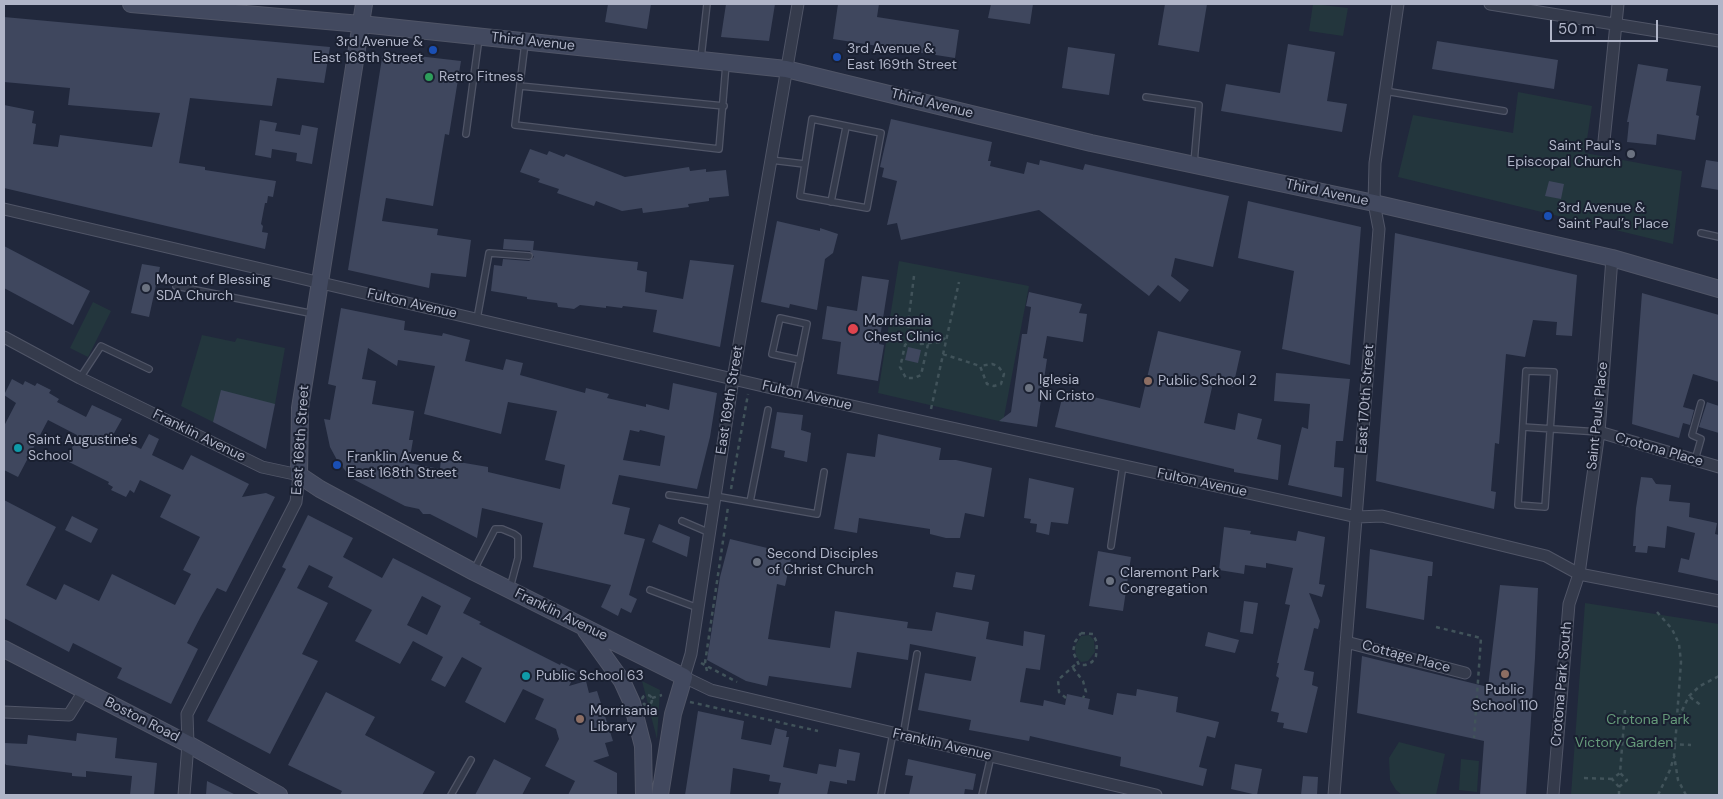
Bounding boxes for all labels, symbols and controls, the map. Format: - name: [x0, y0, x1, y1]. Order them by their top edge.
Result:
- scale bar: [1553, 10, 1660, 42]
- text: 50 m: [1558, 19, 1595, 39]
- street label: Third Avenue: [490, 29, 576, 55]
- place label: 3rd Avenue & East 168th Street: [313, 34, 423, 66]
- place label: 3rd Avenue & East 169th Street: [847, 41, 957, 74]
- marker: 3rd Avenue & East 168th Street: [427, 44, 439, 56]
- marker: 3rd Avenue & East 169th Street: [831, 51, 843, 63]
- place label: Retro Fitness: [439, 69, 523, 85]
- marker: Retro Fitness: [423, 71, 435, 83]
- street label: Third Avenue: [889, 86, 975, 122]
- place label: Saint Paul's Episcopal Church: [1507, 138, 1621, 170]
- marker: Saint Paul's Episcopal Church: [1625, 148, 1637, 160]
- street label: Third Avenue: [1284, 176, 1370, 210]
- place label: 3rd Avenue & Saint Paul’s Place: [1558, 200, 1669, 232]
- marker: 3rd Avenue & Saint Paul’s Place: [1542, 210, 1554, 222]
- place label: Mount of Blessing SDA Church: [156, 272, 271, 304]
- marker: Mount of Blessing SDA Church: [140, 282, 152, 294]
- street label: Fulton Avenue: [366, 286, 458, 322]
- place label: Morrisania Chest Clinic: [864, 313, 942, 346]
- marker: Morrisania Chest Clinic: [846, 322, 860, 336]
- street label: East 169th Street: [713, 344, 747, 456]
- street label: East 170th Street: [1354, 344, 1378, 454]
- street label: Saint Pauls Place: [1584, 361, 1612, 471]
- place label: Iglesia Ni Cristo: [1039, 372, 1095, 404]
- place label: Public School 2: [1158, 373, 1257, 389]
- marker: Public School 2: [1142, 375, 1154, 387]
- street label: Fulton Avenue: [761, 378, 853, 414]
- marker: Iglesia Ni Cristo: [1023, 382, 1035, 394]
- street label: East 168th Street: [289, 385, 313, 495]
- street label: Franklin Avenue: [150, 406, 248, 466]
- street label: Crotona Place: [1613, 429, 1705, 471]
- place label: Saint Augustine's School: [28, 432, 138, 464]
- marker: Saint Augustine's School: [12, 442, 24, 454]
- place label: Franklin Avenue & East 168th Street: [347, 449, 462, 482]
- marker: Franklin Avenue & East 168th Street: [331, 459, 343, 471]
- street label: Fulton Avenue: [1155, 465, 1249, 501]
- place label: Second Disciples of Christ Church: [767, 546, 878, 578]
- marker: Second Disciples of Christ Church: [751, 556, 763, 568]
- place label: Claremont Park Congregation: [1120, 565, 1219, 598]
- marker: Claremont Park Congregation: [1104, 575, 1116, 587]
- street label: Franklin Avenue: [512, 585, 610, 645]
- street label: Crotona Park South: [1548, 621, 1576, 747]
- street label: Cottage Place: [1360, 637, 1452, 677]
- place label: Public School 63: [536, 668, 644, 684]
- marker: Public School 110: [1499, 668, 1511, 680]
- marker: Public School 63: [520, 670, 532, 682]
- place label: Public School 110: [1472, 682, 1538, 714]
- street label: Boston Road: [102, 694, 182, 746]
- place label: Morrisania Library: [590, 703, 657, 736]
- park label: Crotona Park: [1606, 712, 1690, 728]
- marker: Morrisania Library: [574, 713, 586, 725]
- street label: Franklin Avenue: [891, 725, 993, 765]
- park label: Victory Garden: [1575, 735, 1673, 751]

